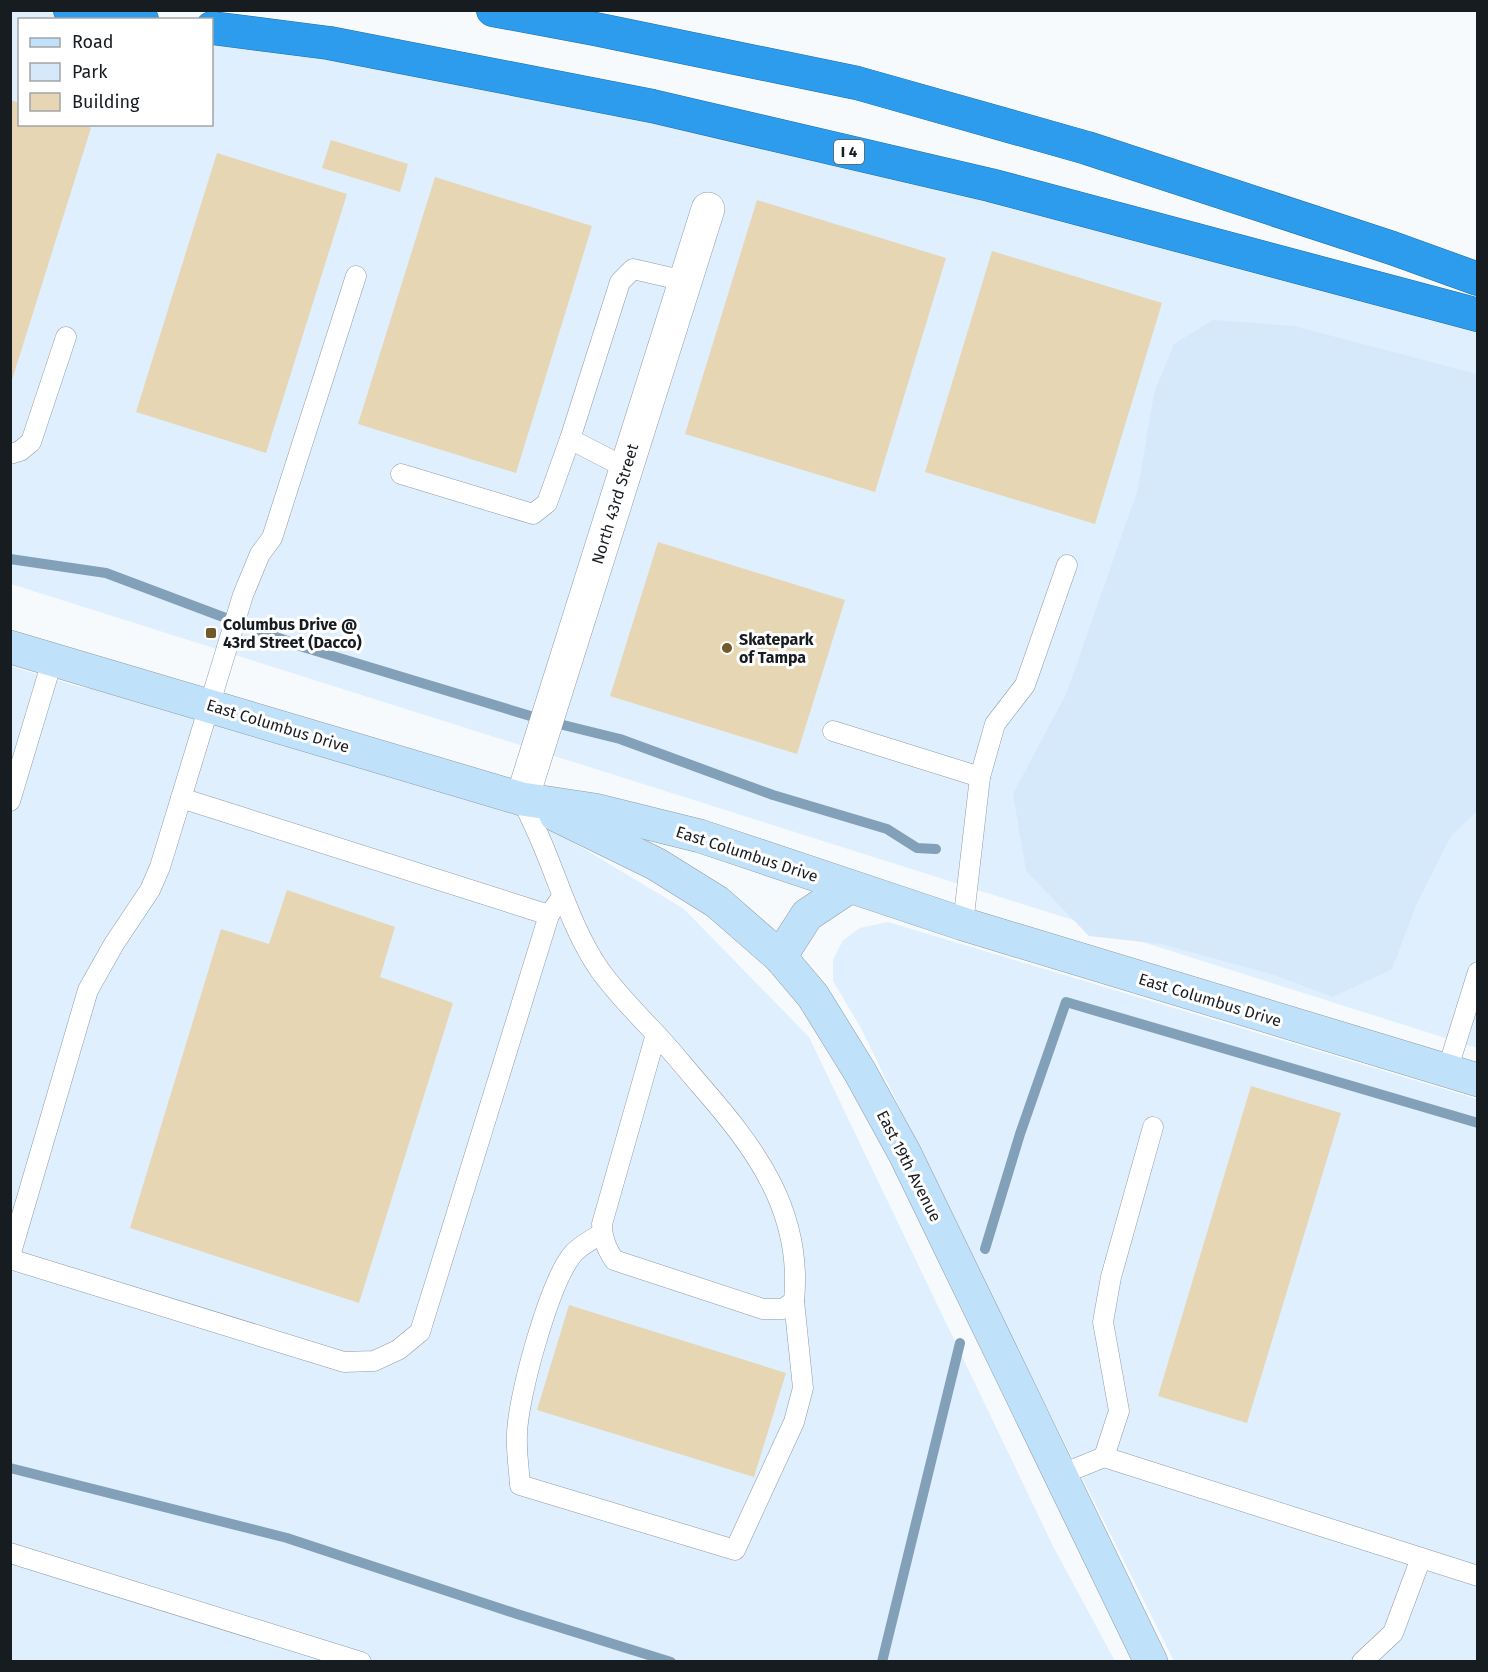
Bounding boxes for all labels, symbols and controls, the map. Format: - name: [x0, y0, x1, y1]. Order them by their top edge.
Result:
- legend: [18, 18, 213, 126]
- text: Road: [72, 31, 114, 53]
- text: Park: [72, 61, 108, 83]
- text: Building: [72, 91, 140, 113]
- road number: I 4: [834, 140, 864, 164]
- street label: North 43rd Street: [588, 441, 642, 567]
- place label: Columbus Drive @ 43rd Street (Dacco): [223, 615, 362, 652]
- marker: Columbus Drive @ 43rd Street (Dacco): [204, 626, 218, 640]
- place label: Skatepark of Tampa: [739, 630, 814, 667]
- marker: Skatepark of Tampa: [720, 641, 734, 655]
- street label: East Columbus Drive: [204, 695, 352, 757]
- street label: East Columbus Drive: [674, 822, 820, 886]
- street label: East Columbus Drive: [1136, 969, 1284, 1031]
- street label: East 19th Avenue: [873, 1107, 945, 1225]

